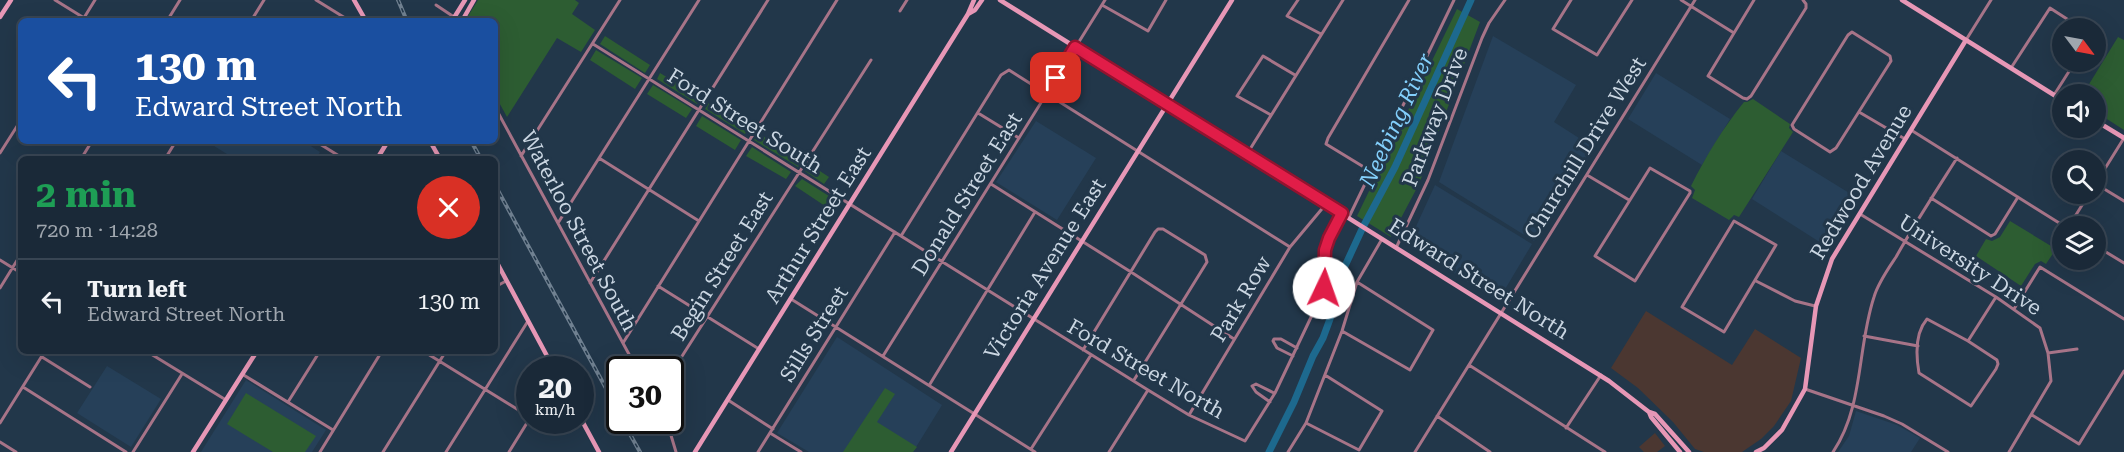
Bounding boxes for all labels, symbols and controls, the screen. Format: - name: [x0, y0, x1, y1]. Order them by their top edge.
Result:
- north arrow: [2052, 18, 2106, 72]
- map controls: [2052, 18, 2106, 270]
- text: 130 m: [135, 41, 257, 90]
- icon: left: [36, 42, 114, 120]
- street label: Parkway Drive: [1398, 44, 1472, 190]
- water label: Neebing River: [1354, 49, 1438, 192]
- pin: [1030, 52, 1081, 103]
- street label: Churchill Drive West: [1519, 52, 1651, 243]
- icon: arrive: [1039, 61, 1072, 94]
- street label: Ford Street South: [663, 64, 827, 179]
- button: sound: [2052, 84, 2106, 138]
- text: Edward Street North: [135, 91, 402, 123]
- street label: Redwood Avenue: [1805, 100, 1917, 264]
- street label: Donald Street East: [907, 108, 1027, 280]
- street label: Waterloo Street South: [516, 127, 642, 336]
- street label: Arthur Street East: [760, 142, 876, 308]
- button: search: [2052, 150, 2106, 204]
- text: 2 min: [36, 174, 136, 216]
- street label: Victoria Avenue East: [979, 174, 1111, 364]
- button: close: [417, 176, 480, 239]
- street label: Begin Street East: [666, 187, 778, 345]
- street label: University Drive: [1894, 210, 2046, 320]
- street label: Edward Street North: [1384, 214, 1574, 345]
- button: layers: [2052, 216, 2106, 270]
- text: 720 m · 14:28: [36, 218, 158, 242]
- street label: Park Row: [1206, 251, 1276, 346]
- position arrow: [1292, 256, 1356, 320]
- text: Turn left: [87, 277, 187, 302]
- street label: Sills Street: [775, 282, 853, 386]
- icon: left: [36, 285, 69, 318]
- text: 130 m: [417, 289, 480, 314]
- text: Edward Street North: [87, 302, 285, 326]
- street label: Ford Street North: [1063, 314, 1229, 424]
- speed limit sign: 30: [606, 356, 684, 434]
- text: 20: [538, 370, 572, 405]
- text: km/h: [535, 401, 575, 419]

